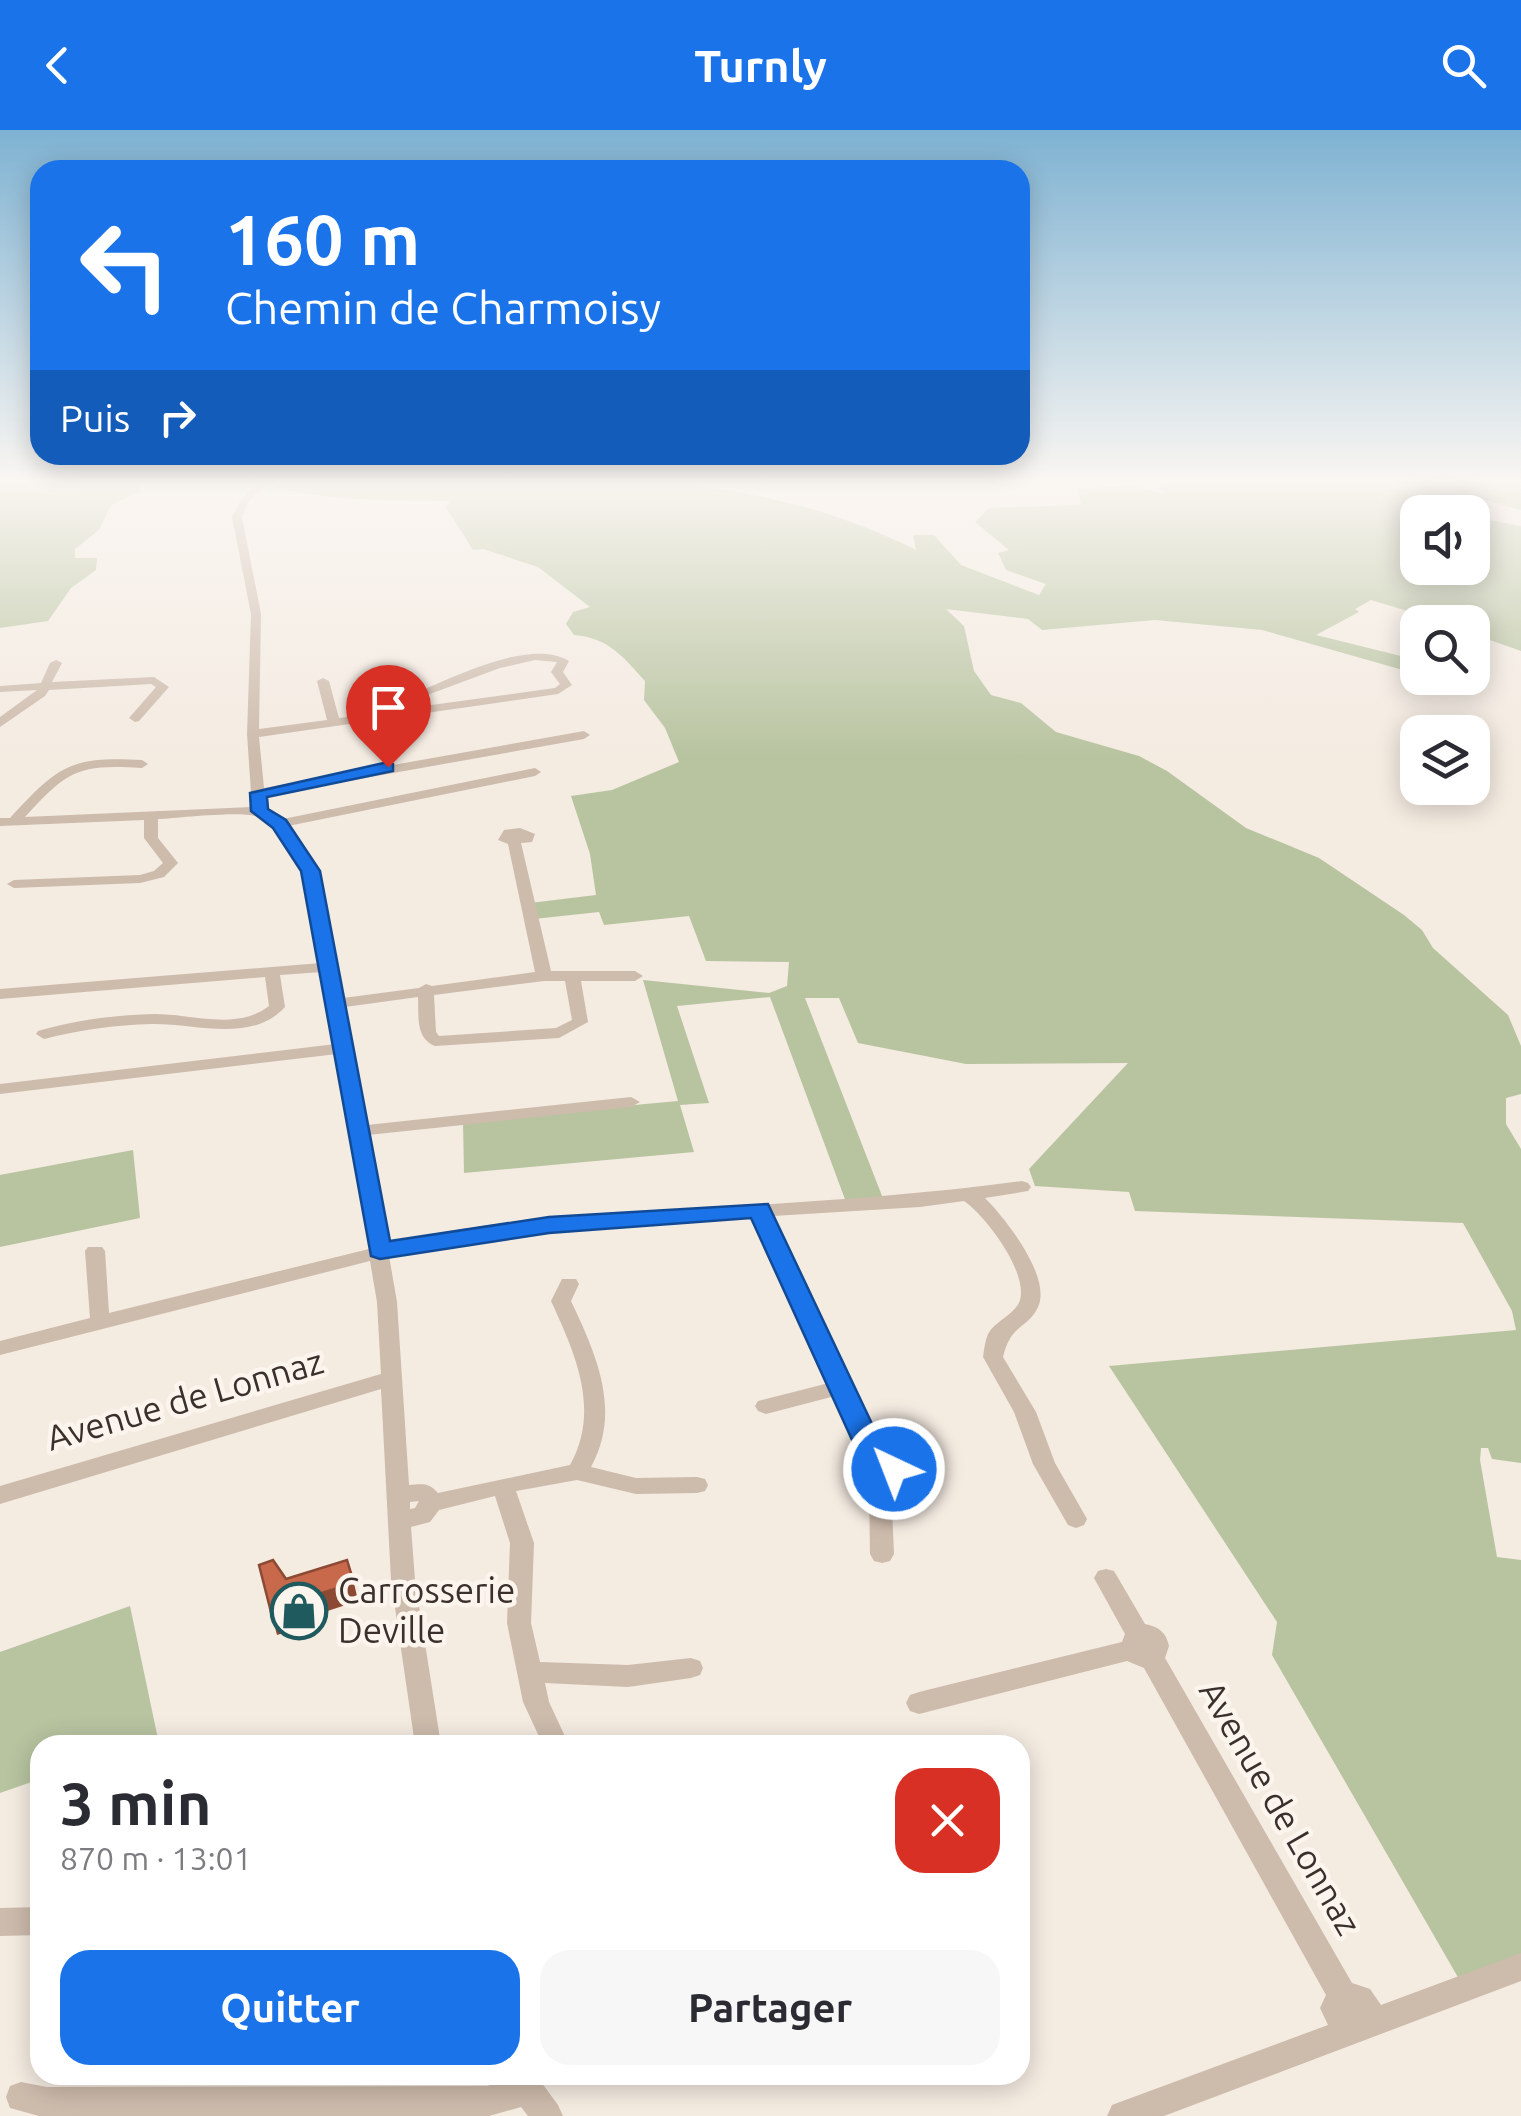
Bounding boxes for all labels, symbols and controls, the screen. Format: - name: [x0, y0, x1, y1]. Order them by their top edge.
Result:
- icon: back: [30, 38, 85, 93]
- icon: search: [1436, 38, 1491, 93]
- text: Turnly: [694, 40, 827, 91]
- icon: left: [60, 200, 190, 330]
- text: 160 m: [225, 200, 420, 278]
- text: Chemin de Charmoisy: [225, 282, 661, 333]
- icon: right: [150, 390, 205, 445]
- text: Puis: [60, 397, 130, 439]
- map controls: [1400, 495, 1490, 805]
- button: sound: [1400, 495, 1490, 585]
- button: search: [1400, 605, 1490, 695]
- pin: [346, 665, 431, 768]
- icon: arrive: [361, 680, 416, 735]
- button: layers: [1400, 715, 1490, 805]
- street label: Avenue de Lonnaz: [42, 1340, 328, 1458]
- position arrow: [842, 1417, 946, 1521]
- place label: Carrosserie Deville: [338, 1570, 515, 1650]
- shop icon: Carrosserie Deville: [269, 1581, 329, 1641]
- street label: Avenue de Lonnaz: [1192, 1674, 1370, 1941]
- button: close: [895, 1768, 1000, 1873]
- text: 3 min: [60, 1769, 212, 1836]
- text: 870 m · 13:01: [60, 1840, 252, 1876]
- button: Quitter: [60, 1950, 520, 2065]
- button: Partager: [540, 1950, 1000, 2065]

